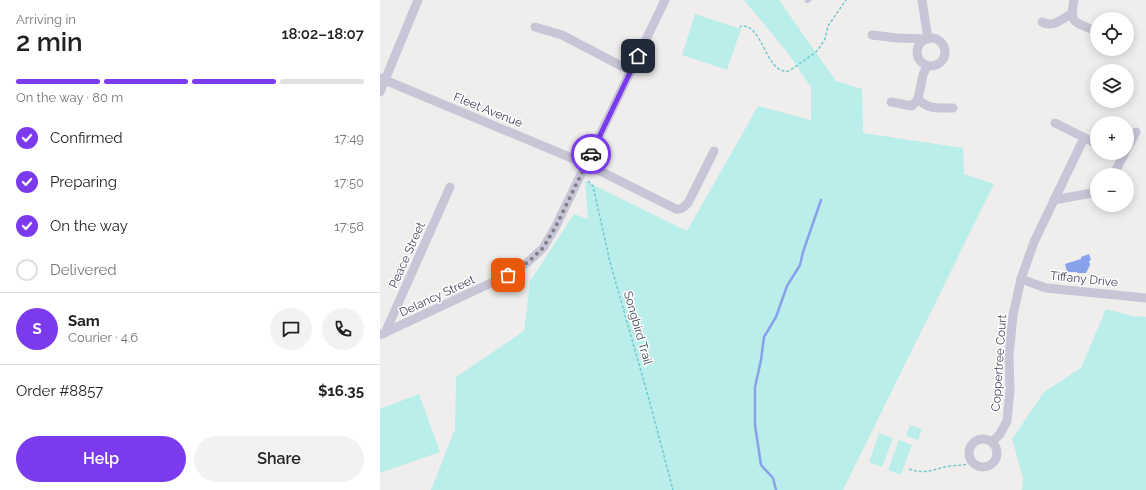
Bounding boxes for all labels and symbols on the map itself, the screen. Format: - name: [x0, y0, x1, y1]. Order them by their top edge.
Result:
- pin: [621, 39, 655, 73]
- street label: Fleet Avenue: [451, 90, 525, 130]
- courier: [571, 134, 611, 174]
- street label: Peace Street: [386, 220, 428, 290]
- pin: [491, 258, 525, 292]
- street label: Tiffany Drive: [1049, 268, 1119, 290]
- street label: Delancy Street: [397, 272, 477, 320]
- street label: Songbird Trail: [621, 290, 655, 367]
- street label: Coppertree Court: [989, 314, 1009, 412]

